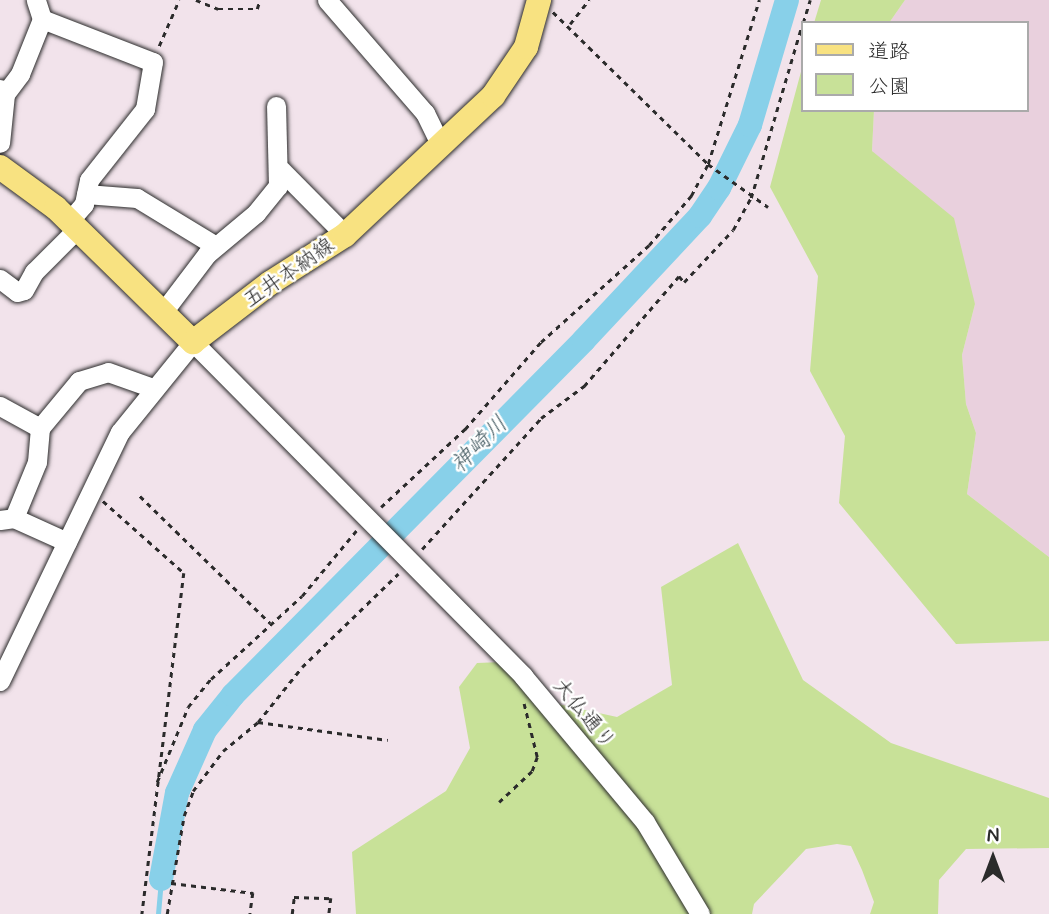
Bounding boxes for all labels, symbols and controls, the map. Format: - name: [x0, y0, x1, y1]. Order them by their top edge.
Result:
- legend: [800, 21, 1028, 112]
- text: 道路: [868, 38, 910, 66]
- text: 公園: [868, 73, 910, 101]
- street label: 五井本納線: [239, 233, 339, 313]
- water label: 神崎川: [446, 411, 514, 479]
- street label: 大仏通り: [547, 674, 621, 754]
- north arrow: [958, 823, 1028, 893]
- text: N: [987, 824, 999, 849]

